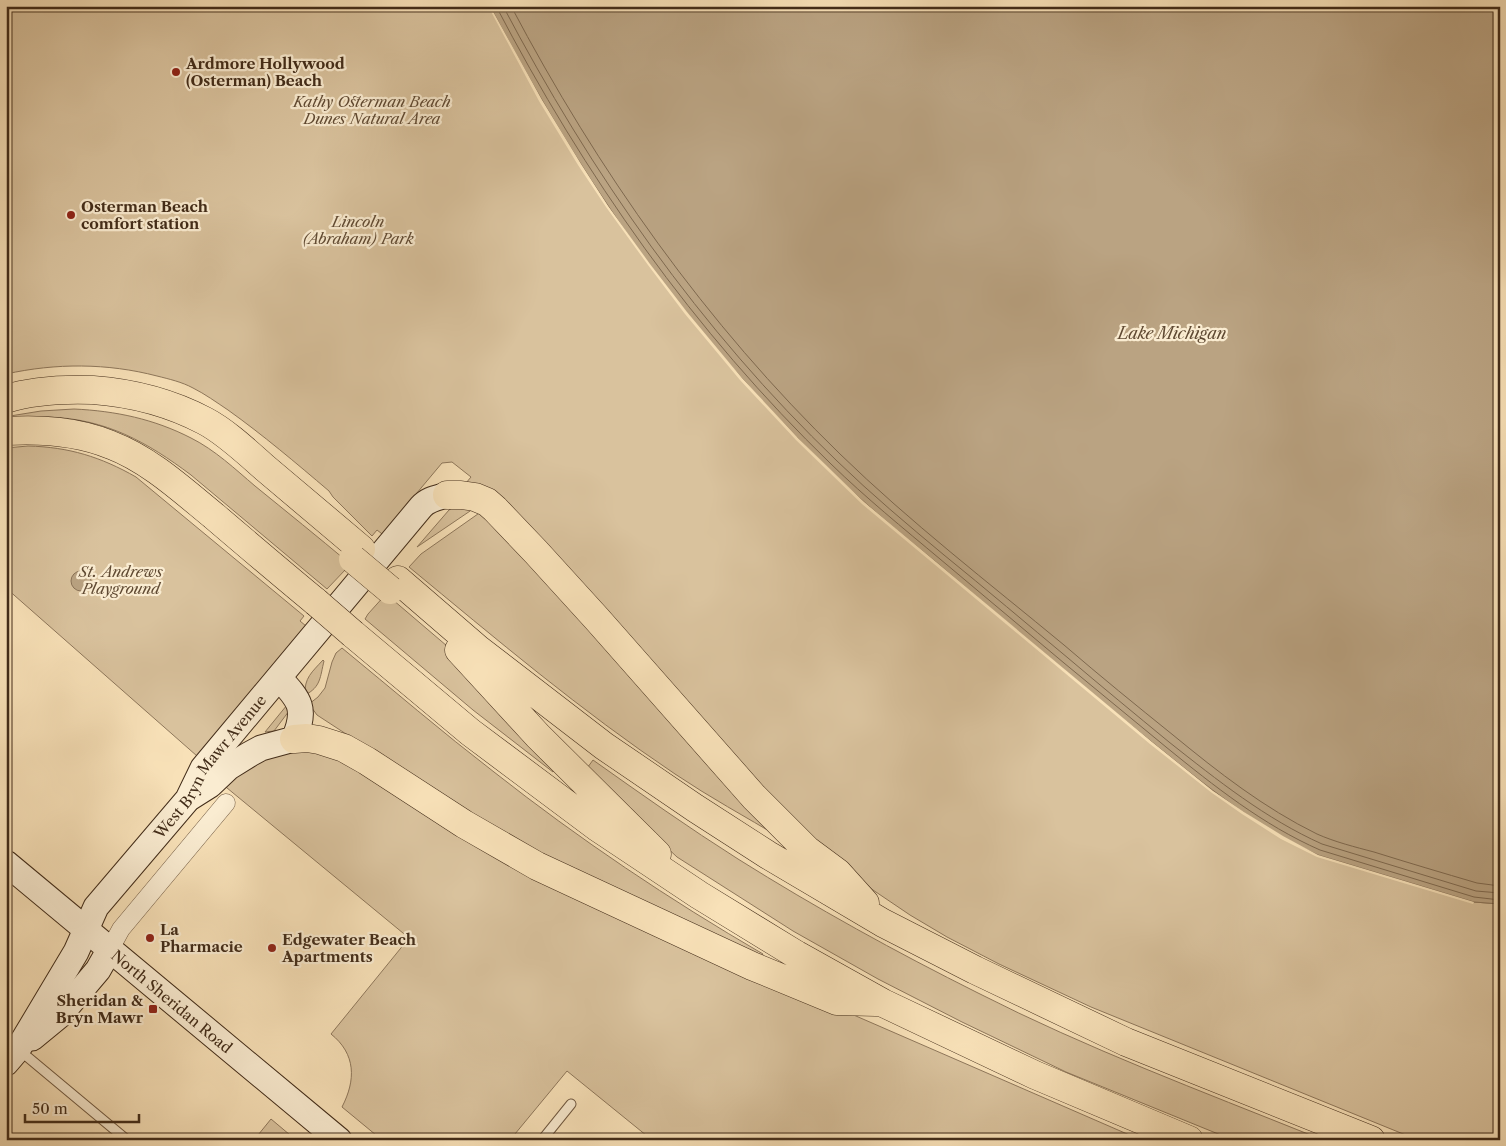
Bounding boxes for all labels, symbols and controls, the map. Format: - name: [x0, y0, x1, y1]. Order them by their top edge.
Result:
- place label: Ardmore Hollywood (Osterman) Beach: [185, 54, 345, 90]
- marker: Ardmore Hollywood (Osterman) Beach: [170, 66, 182, 78]
- park label: Kathy Osterman Beach Dunes Natural Area: [292, 92, 451, 128]
- place label: Osterman Beach comfort station: [81, 197, 209, 233]
- marker: Osterman Beach comfort station: [65, 209, 77, 221]
- park label: Lincoln (Abraham) Park: [302, 212, 414, 248]
- water label: Lake Michigan: [1116, 323, 1226, 343]
- park label: St. Andrews Playground: [78, 562, 163, 598]
- street label: West Bryn Mawr Avenue: [149, 691, 270, 843]
- place label: La Pharmacie: [160, 920, 243, 956]
- place label: Edgewater Beach Apartments: [281, 930, 417, 966]
- marker: La Pharmacie: [144, 932, 156, 944]
- marker: Edgewater Beach Apartments: [266, 942, 278, 954]
- street label: North Sheridan Road: [108, 945, 236, 1057]
- place label: Sheridan & Bryn Mawr: [56, 991, 144, 1027]
- marker: Sheridan & Bryn Mawr: [147, 1003, 159, 1015]
- scale bar: [25, 1091, 139, 1123]
- text: 50 m: [32, 1099, 68, 1118]

